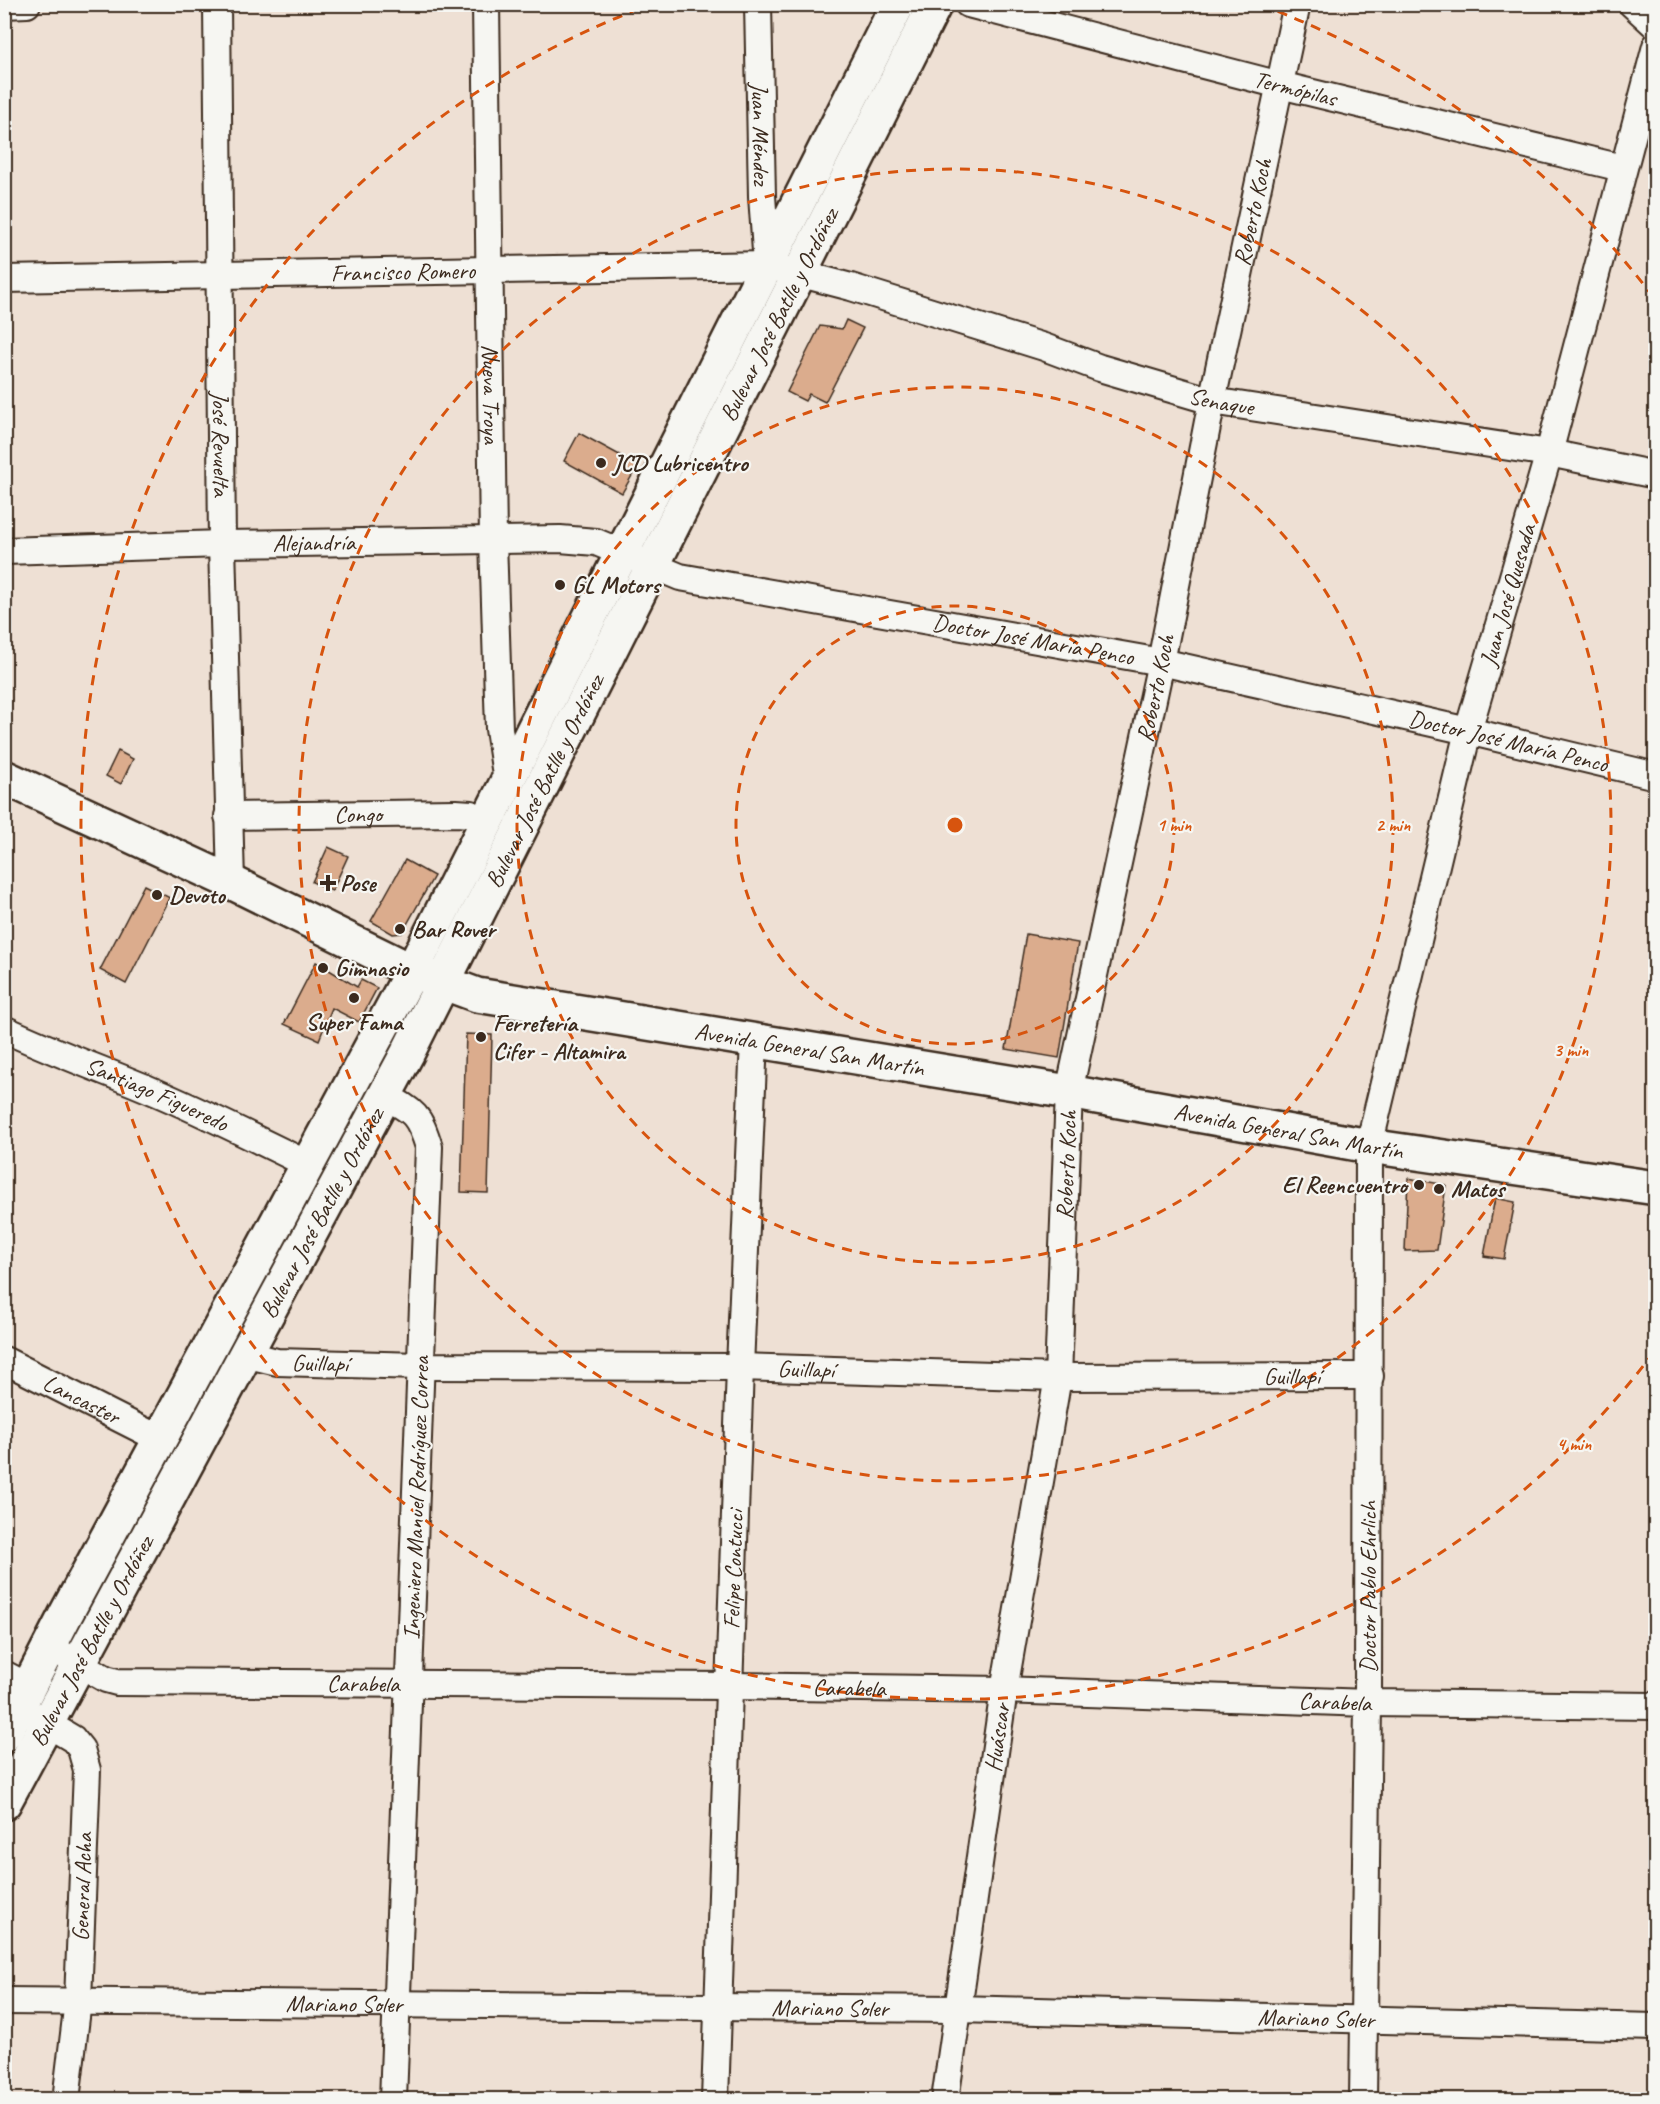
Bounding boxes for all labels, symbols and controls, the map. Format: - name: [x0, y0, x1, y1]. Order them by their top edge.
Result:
- street label: Termópilas: [1251, 64, 1341, 114]
- street label: Juan Méndez: [745, 81, 777, 187]
- street label: Roberto Koch: [1226, 155, 1279, 268]
- street label: Bulevar José Batlle y Ordóñez: [713, 201, 846, 426]
- street label: Francisco Romero: [330, 255, 477, 288]
- street label: Nueva Troya: [475, 344, 507, 445]
- street label: Senaque: [1185, 380, 1258, 423]
- street label: José Revuelta: [206, 390, 237, 498]
- place label: JCD Lubricentro: [611, 448, 750, 478]
- marker: JCD Lubricentro: [594, 456, 608, 470]
- street label: Juan José Quesada: [1472, 519, 1543, 671]
- street label: Alejandría: [272, 527, 357, 558]
- place label: GL Motors: [572, 570, 662, 600]
- marker: GL Motors: [553, 578, 567, 592]
- street label: Doctor José María Penco: [930, 607, 1138, 672]
- street label: Roberto Koch: [1129, 631, 1181, 745]
- street label: Bulevar José Batlle y Ordóñez: [478, 667, 611, 893]
- street label: Doctor José María Penco: [1406, 703, 1612, 779]
- street label: Congo: [334, 799, 385, 830]
- text: 1 min: [1157, 814, 1192, 836]
- text: 2 min: [1376, 814, 1411, 836]
- centre of rings: [945, 815, 965, 835]
- place label: Pose: [340, 868, 378, 898]
- marker: Pose: [321, 876, 335, 890]
- place label: Devoto: [169, 880, 227, 910]
- marker: Devoto: [150, 888, 164, 902]
- place label: Bar Rover: [412, 914, 497, 944]
- marker: Bar Rover: [393, 922, 407, 936]
- place label: Gimnasio: [335, 953, 410, 983]
- marker: Gimnasio: [316, 961, 330, 975]
- marker: Super Fama: [347, 991, 361, 1005]
- place label: Super Fama: [306, 1007, 405, 1037]
- place label: Ferretería Cifer - Altamira: [493, 1008, 627, 1066]
- street label: Avenida General San Martín: [693, 1016, 928, 1083]
- marker: Ferretería Cifer - Altamira: [474, 1030, 488, 1044]
- text: 3 min: [1554, 1039, 1589, 1061]
- street label: Santiago Figueredo: [81, 1050, 235, 1139]
- street label: Avenida General San Martín: [1172, 1096, 1406, 1166]
- street label: Bulevar José Batlle y Ordóñez: [253, 1100, 391, 1323]
- street label: Roberto Koch: [1049, 1109, 1083, 1220]
- place label: El Reencuentro: [1282, 1170, 1409, 1200]
- place label: Matos: [1451, 1174, 1507, 1204]
- marker: El Reencuentro: [1412, 1178, 1426, 1192]
- marker: Matos: [1432, 1182, 1446, 1196]
- street label: Guillapí: [291, 1347, 353, 1379]
- street label: Guillapí: [777, 1353, 839, 1385]
- street label: Ingeniero Manuel Rodríguez Correa: [396, 1354, 436, 1640]
- street label: Guillapí: [1263, 1361, 1325, 1391]
- street label: Lancaster: [38, 1367, 127, 1432]
- text: 4 min: [1557, 1433, 1592, 1455]
- street label: Doctor Pablo Ehrlich: [1353, 1499, 1383, 1673]
- street label: Felipe Contucci: [716, 1506, 750, 1629]
- street label: Bulevar José Batlle y Ordóñez: [22, 1528, 161, 1751]
- street label: Carabela: [327, 1668, 401, 1699]
- street label: Carabela: [813, 1672, 887, 1703]
- street label: Carabela: [1298, 1686, 1373, 1718]
- street label: Huáscar: [977, 1699, 1017, 1774]
- street label: General Acha: [65, 1831, 99, 1942]
- street label: Mariano Soler: [286, 1988, 405, 2019]
- street label: Mariano Soler: [772, 1992, 891, 2023]
- street label: Mariano Soler: [1257, 2002, 1377, 2035]

